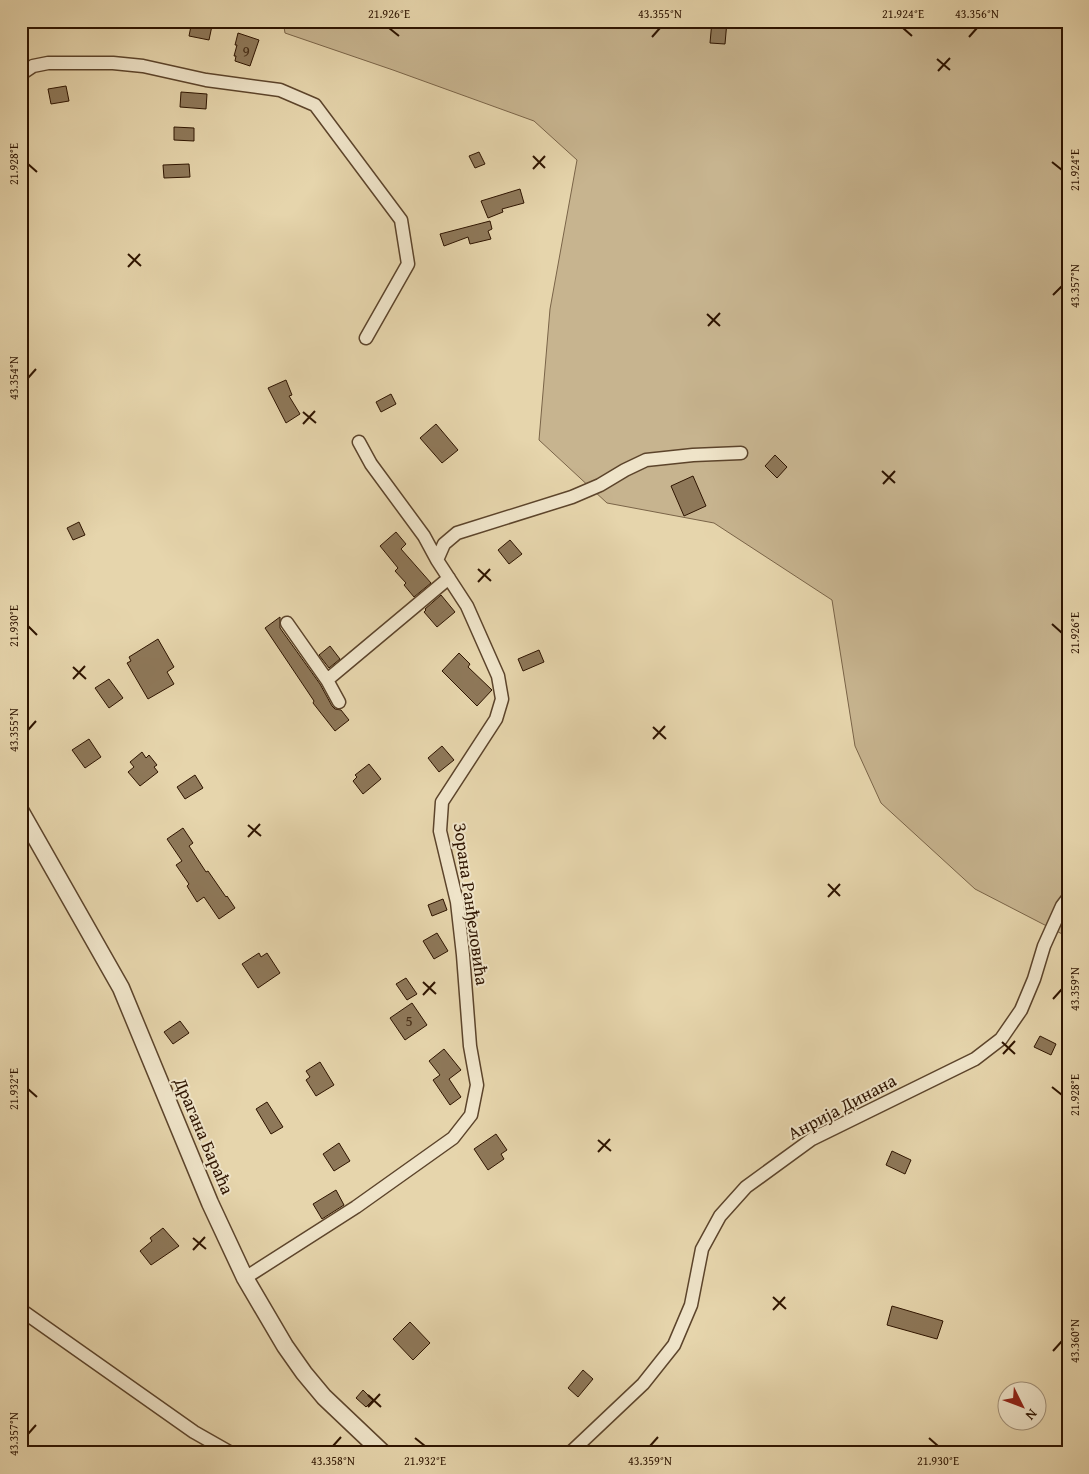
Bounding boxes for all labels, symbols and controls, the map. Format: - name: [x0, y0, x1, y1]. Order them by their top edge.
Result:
- text: 21.926°E: [368, 5, 410, 22]
- text: 43.355°N: [638, 5, 682, 22]
- text: 21.924°E: [882, 5, 924, 22]
- text: 43.356°N: [955, 5, 999, 22]
- house number: 9: [242, 40, 250, 61]
- text: 21.928°E: [5, 143, 22, 185]
- text: 21.924°E: [1066, 149, 1083, 191]
- text: 43.357°N: [1066, 264, 1083, 308]
- text: 43.354°N: [5, 356, 22, 400]
- text: 21.930°E: [5, 605, 22, 647]
- text: 21.926°E: [1066, 612, 1083, 654]
- text: 43.355°N: [5, 708, 22, 752]
- street label: Зорана Ранђеловића: [447, 821, 496, 987]
- text: 43.359°N: [1066, 967, 1083, 1011]
- house number: 5: [405, 1010, 413, 1031]
- street label: Анрија Динана: [783, 1066, 901, 1146]
- text: 21.932°E: [5, 1068, 22, 1110]
- street label: Драгана Бараћа: [167, 1072, 241, 1199]
- text: 21.928°E: [1066, 1074, 1083, 1116]
- text: 43.360°N: [1066, 1319, 1083, 1363]
- north arrow: [996, 1382, 1046, 1432]
- text: N: [1021, 1405, 1042, 1425]
- text: 43.357°N: [5, 1412, 22, 1456]
- text: 43.358°N: [311, 1452, 355, 1469]
- text: 21.932°E: [404, 1452, 446, 1469]
- text: 43.359°N: [628, 1452, 672, 1469]
- text: 21.930°E: [917, 1452, 959, 1469]

